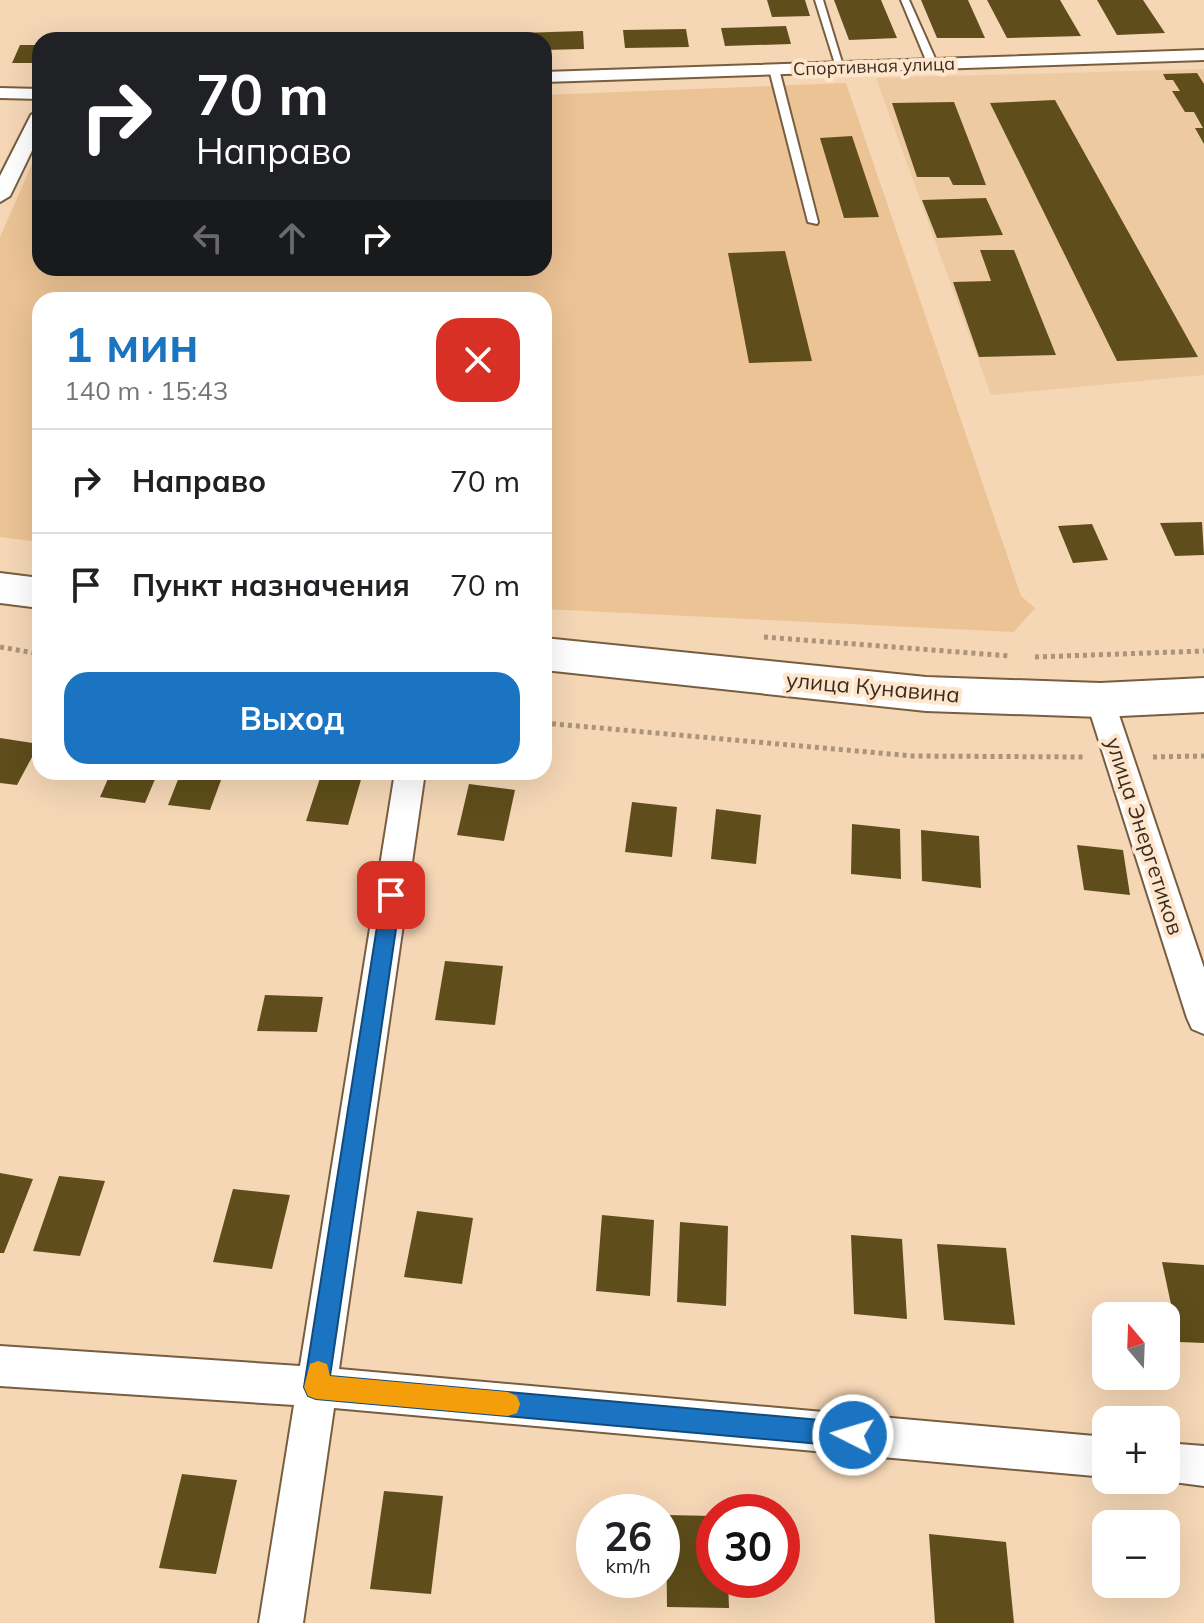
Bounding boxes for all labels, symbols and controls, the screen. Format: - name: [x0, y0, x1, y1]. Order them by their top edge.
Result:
- street label: Спортивная улица: [793, 52, 955, 80]
- text: 70 m: [196, 59, 329, 129]
- icon: right: [64, 64, 168, 168]
- text: Направо: [196, 128, 352, 173]
- icon: left: [186, 216, 230, 260]
- icon: ahead: [270, 216, 314, 260]
- icon: right: [354, 216, 398, 260]
- text: 1 мин: [64, 314, 199, 374]
- button: close: [436, 318, 520, 402]
- text: 140 m · 15:43: [64, 374, 228, 407]
- icon: right: [64, 459, 108, 503]
- text: Направо: [132, 462, 266, 500]
- text: 70 m: [450, 462, 520, 500]
- icon: arrive: [64, 563, 108, 607]
- text: Пункт назначения: [132, 566, 410, 604]
- text: 70 m: [450, 566, 520, 604]
- street label: улица Кунавина: [785, 665, 961, 709]
- button: Выход: [64, 672, 520, 764]
- street label: улица Энергетиков: [1100, 734, 1190, 938]
- pin: [357, 861, 425, 929]
- icon: arrive: [369, 873, 413, 917]
- north arrow: [1092, 1302, 1180, 1390]
- map controls: [1092, 1302, 1180, 1598]
- position arrow: [811, 1393, 895, 1477]
- button: +: [1092, 1406, 1180, 1494]
- speed limit sign: 30: [696, 1494, 800, 1598]
- button: −: [1092, 1510, 1180, 1598]
- text: 26: [604, 1511, 652, 1561]
- text: km/h: [605, 1553, 651, 1578]

